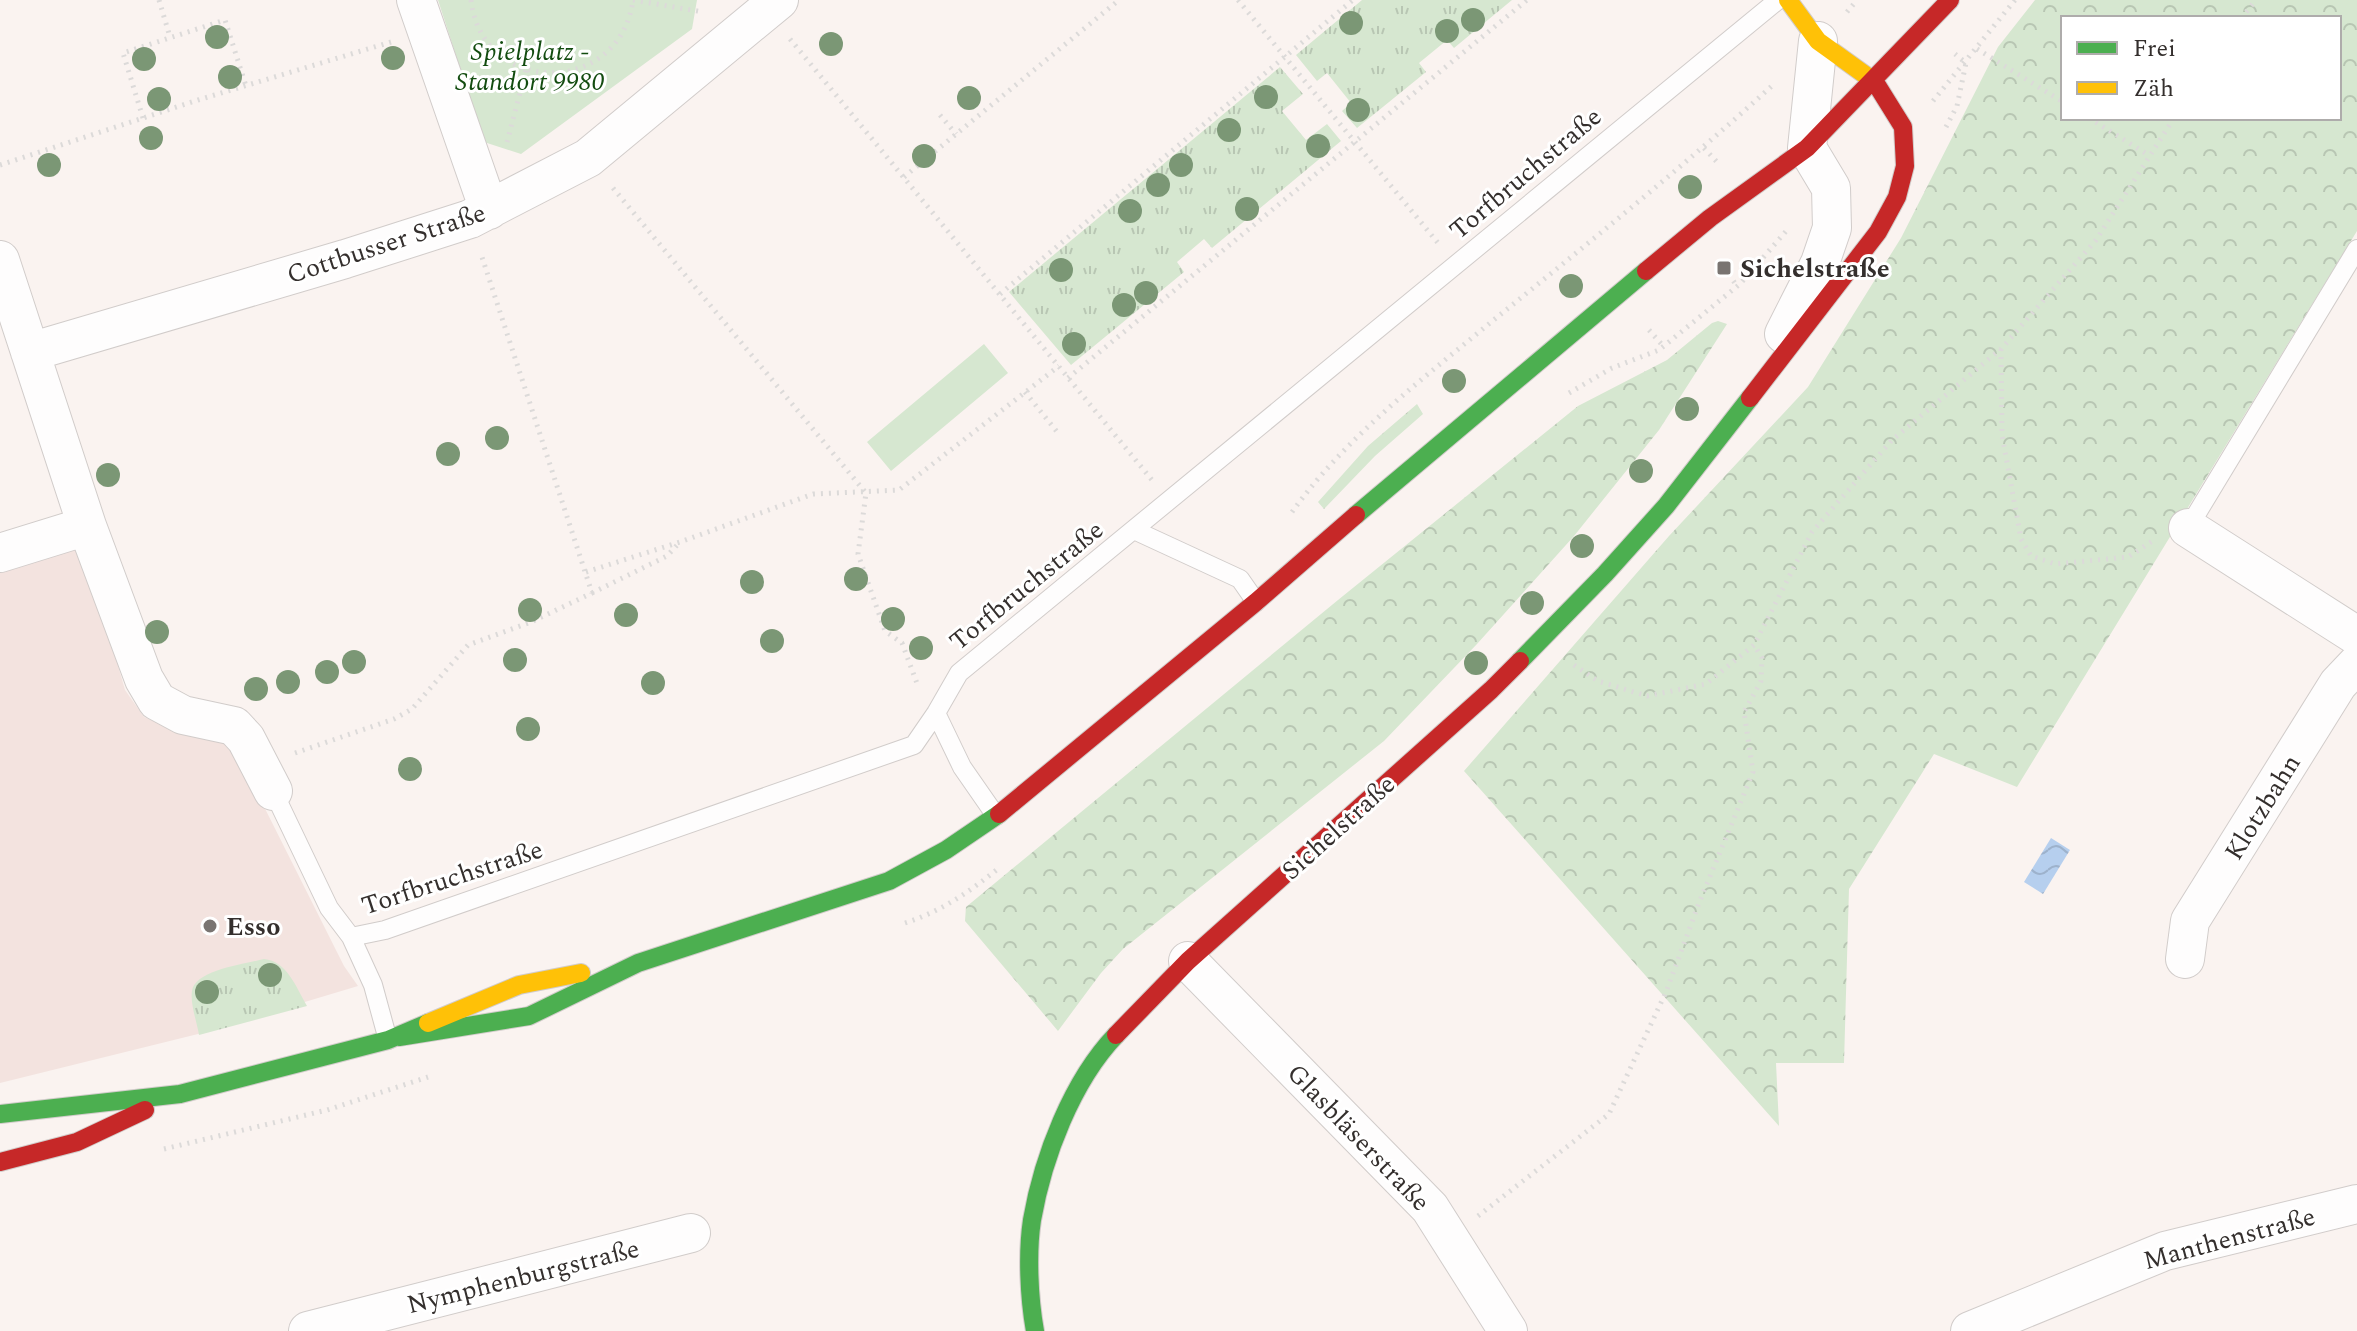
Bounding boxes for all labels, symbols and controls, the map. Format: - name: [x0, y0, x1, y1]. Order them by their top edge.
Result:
- legend: [2061, 16, 2341, 120]
- text: Frei: [2133, 31, 2176, 67]
- park label: Spielplatz - Standort 9980: [455, 32, 605, 102]
- text: Zäh: [2133, 71, 2174, 107]
- street label: Torfbruchstraße: [1440, 98, 1611, 250]
- street label: Cottbusser Straße: [282, 193, 491, 295]
- place label: Sichelstraße: [1740, 249, 1890, 289]
- marker: Sichelstraße: [1715, 259, 1733, 277]
- street label: Torfbruchstraße: [941, 511, 1113, 661]
- street label: Klotzbahn: [2214, 747, 2311, 868]
- street label: Sichelstraße: [1273, 765, 1405, 890]
- street label: Torfbruchstraße: [356, 830, 548, 926]
- place label: Esso: [226, 907, 280, 947]
- marker: Esso: [201, 917, 219, 935]
- street label: Glasbläserstraße: [1277, 1055, 1439, 1221]
- street label: Manthenstraße: [2139, 1197, 2320, 1281]
- street label: Nymphenburgstraße: [403, 1229, 644, 1325]

